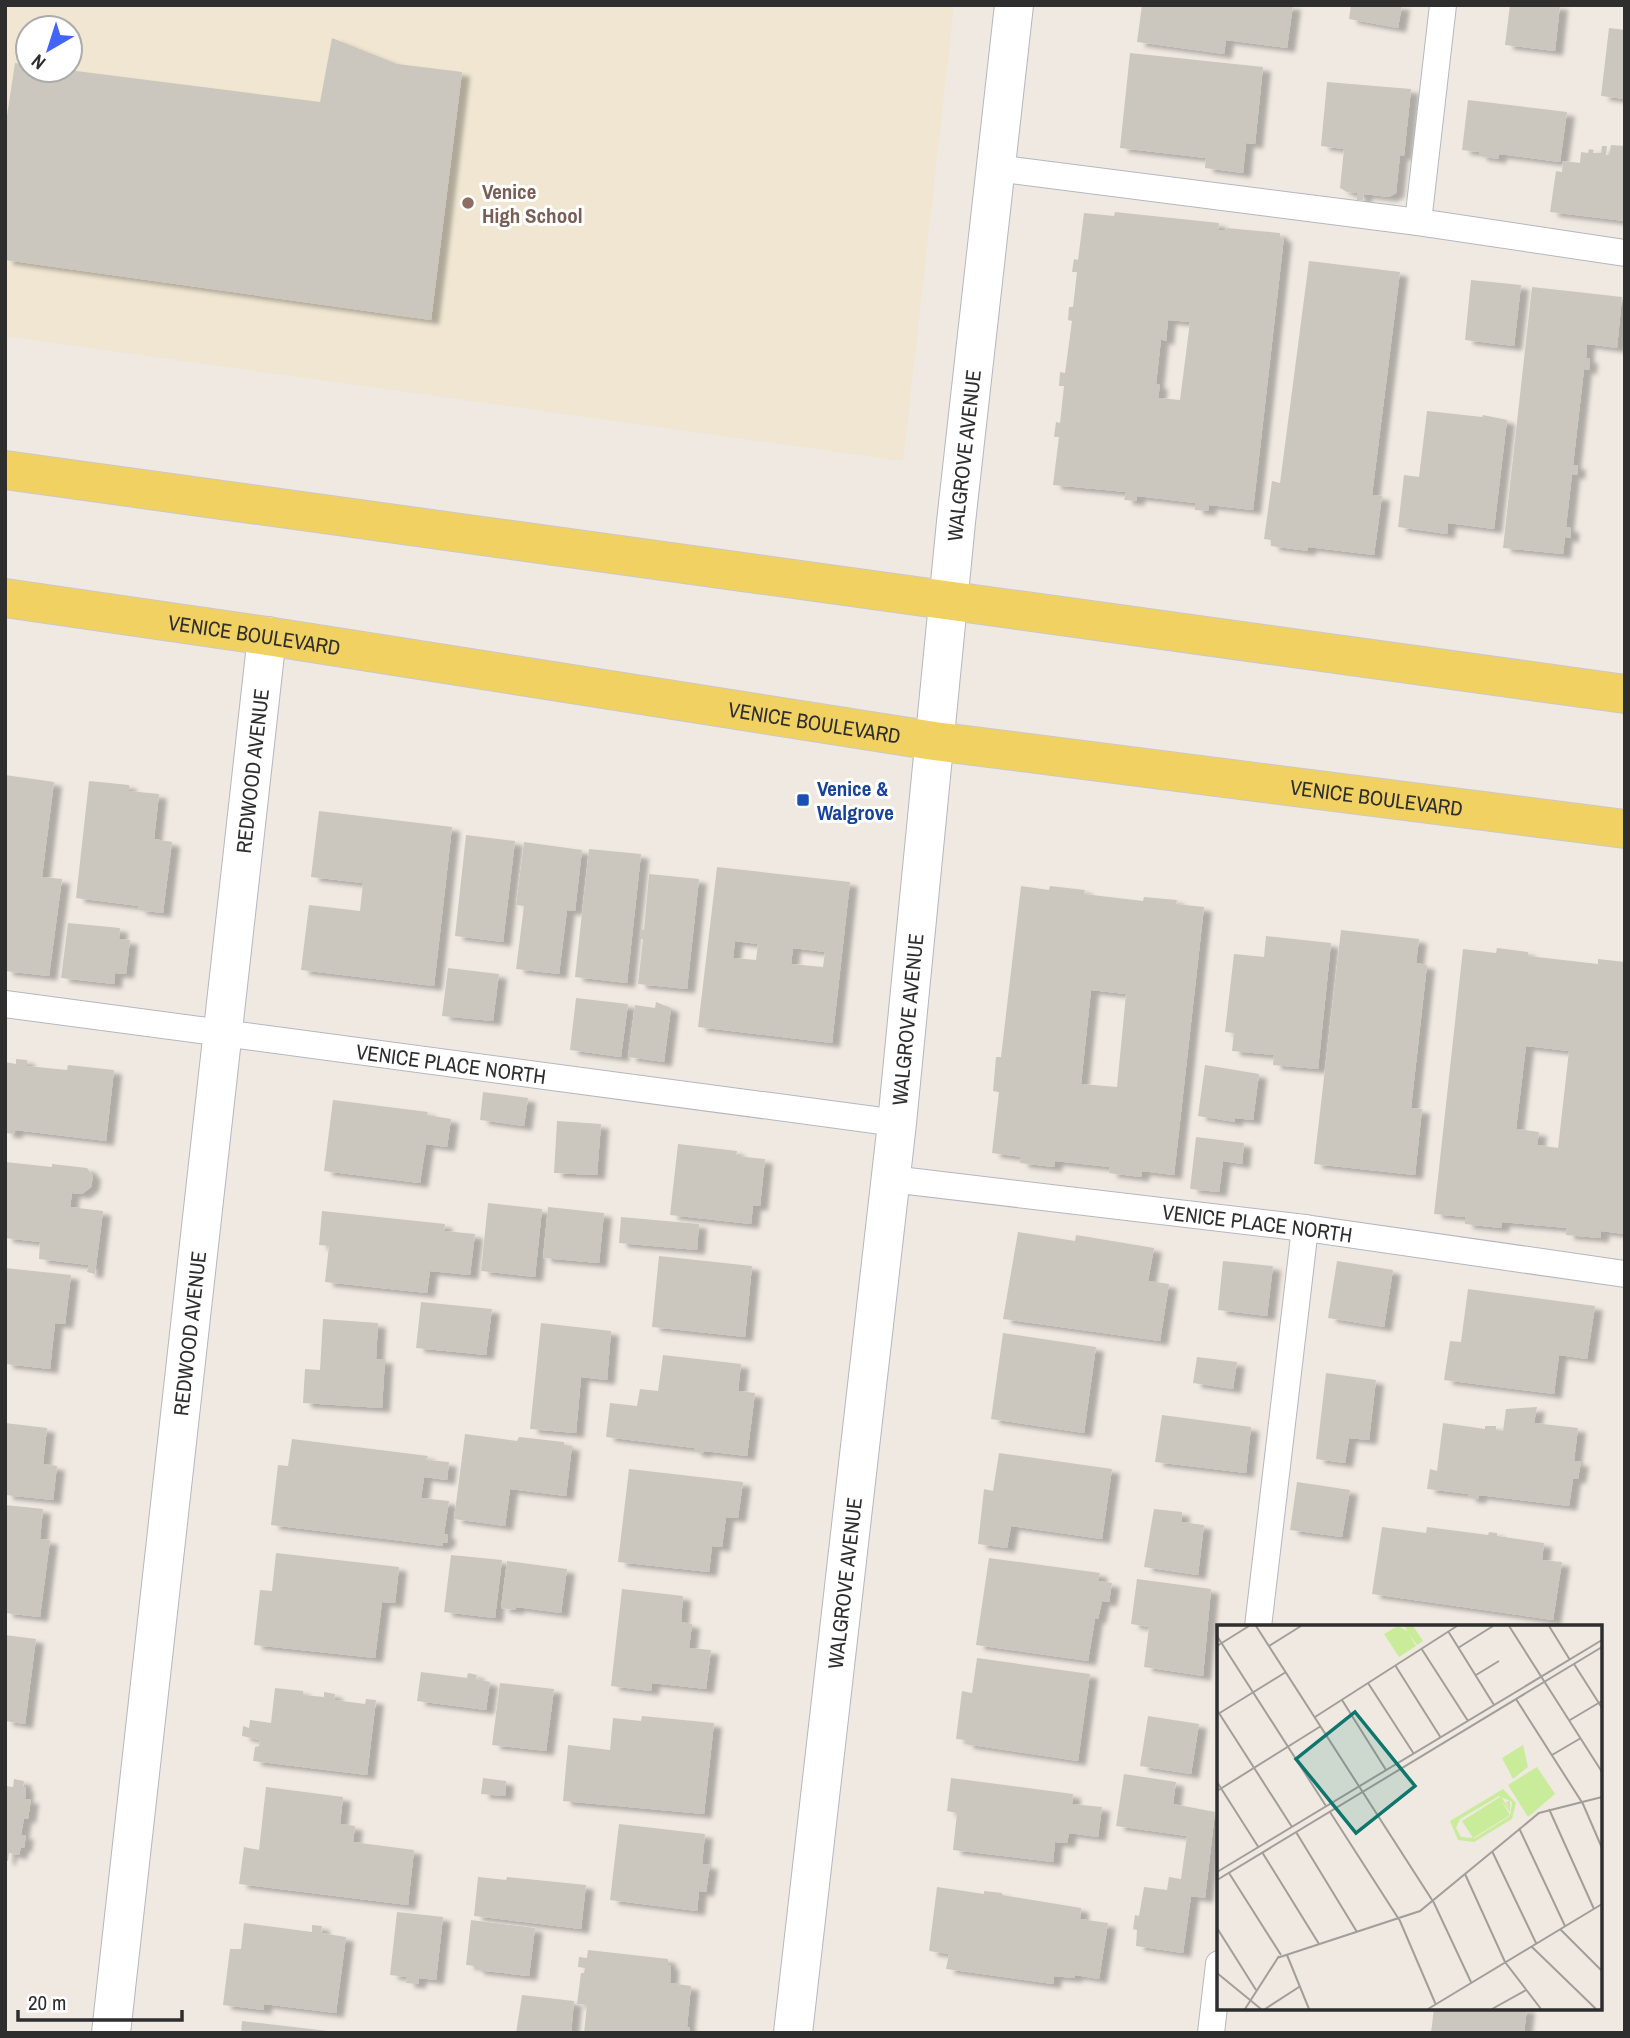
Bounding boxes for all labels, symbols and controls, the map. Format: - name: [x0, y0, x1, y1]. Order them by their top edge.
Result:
- north arrow: [14, 14, 84, 84]
- text: N: [26, 49, 51, 76]
- place label: Venice High School: [482, 177, 582, 230]
- marker: Venice High School: [460, 195, 476, 211]
- street label: WALGROVE AVENUE: [940, 368, 988, 542]
- street label: VENICE BOULEVARD: [166, 607, 343, 662]
- street label: REDWOOD AVENUE: [228, 687, 276, 855]
- street label: VENICE BOULEVARD: [726, 694, 903, 750]
- street label: VENICE BOULEVARD: [1288, 772, 1465, 823]
- place label: Venice & Walgrove: [817, 774, 894, 827]
- marker: Venice & Walgrove: [795, 792, 811, 808]
- street label: WALGROVE AVENUE: [884, 932, 930, 1107]
- street label: VENICE PLACE NORTH: [354, 1036, 548, 1091]
- street label: VENICE PLACE NORTH: [1161, 1197, 1354, 1249]
- street label: REDWOOD AVENUE: [166, 1250, 213, 1417]
- street label: WALGROVE AVENUE: [820, 1496, 869, 1670]
- inset map: [1217, 1625, 1602, 2010]
- scale bar: [18, 1979, 182, 2023]
- text: 20 m: [28, 1988, 66, 2017]

